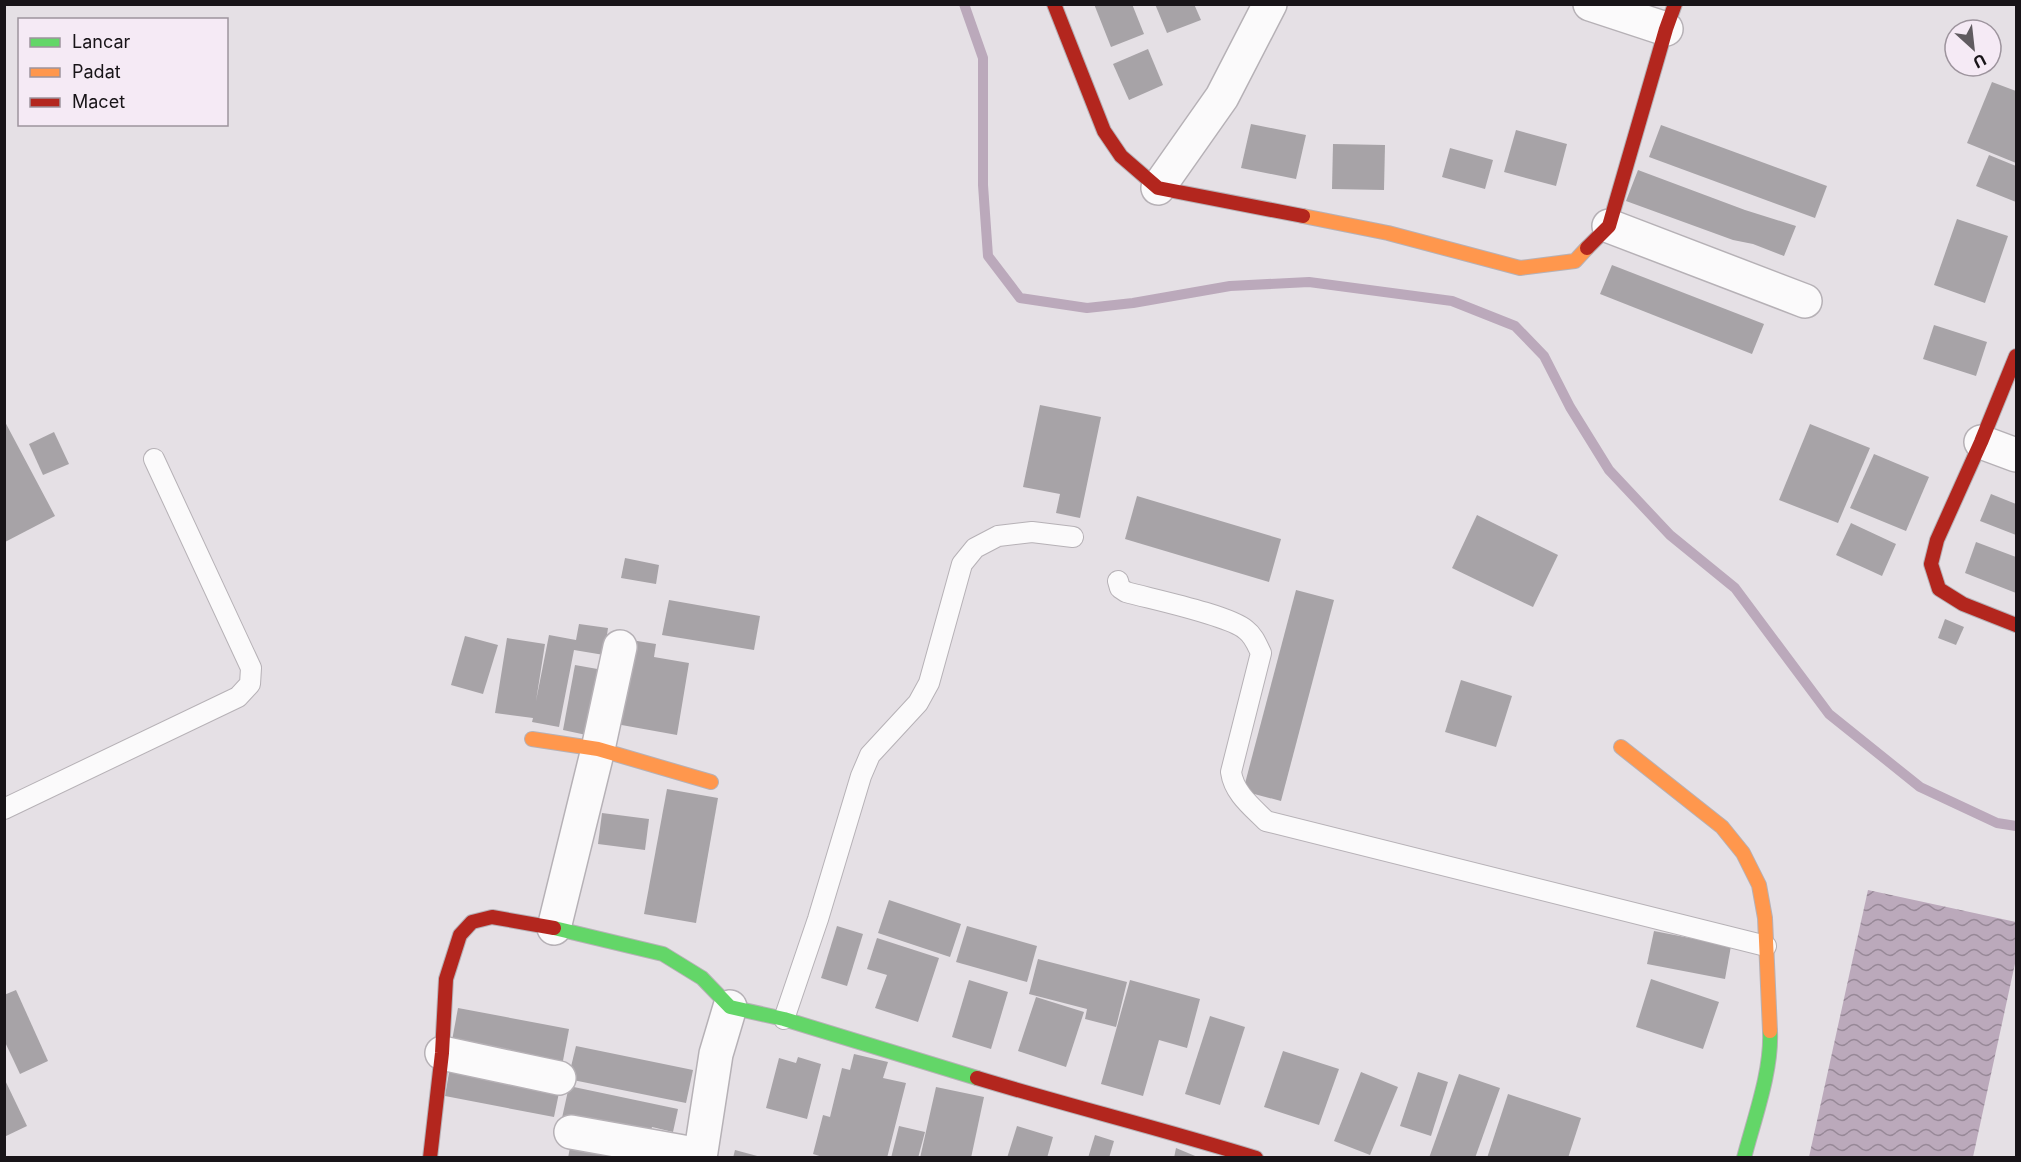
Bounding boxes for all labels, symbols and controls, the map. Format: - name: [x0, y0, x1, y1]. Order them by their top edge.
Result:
- legend: [18, 18, 228, 126]
- north arrow: [1943, 18, 2003, 78]
- text: Lancar: [72, 31, 130, 52]
- text: U: [1970, 50, 1990, 73]
- text: Padat: [72, 61, 121, 82]
- text: Macet: [72, 91, 125, 112]

